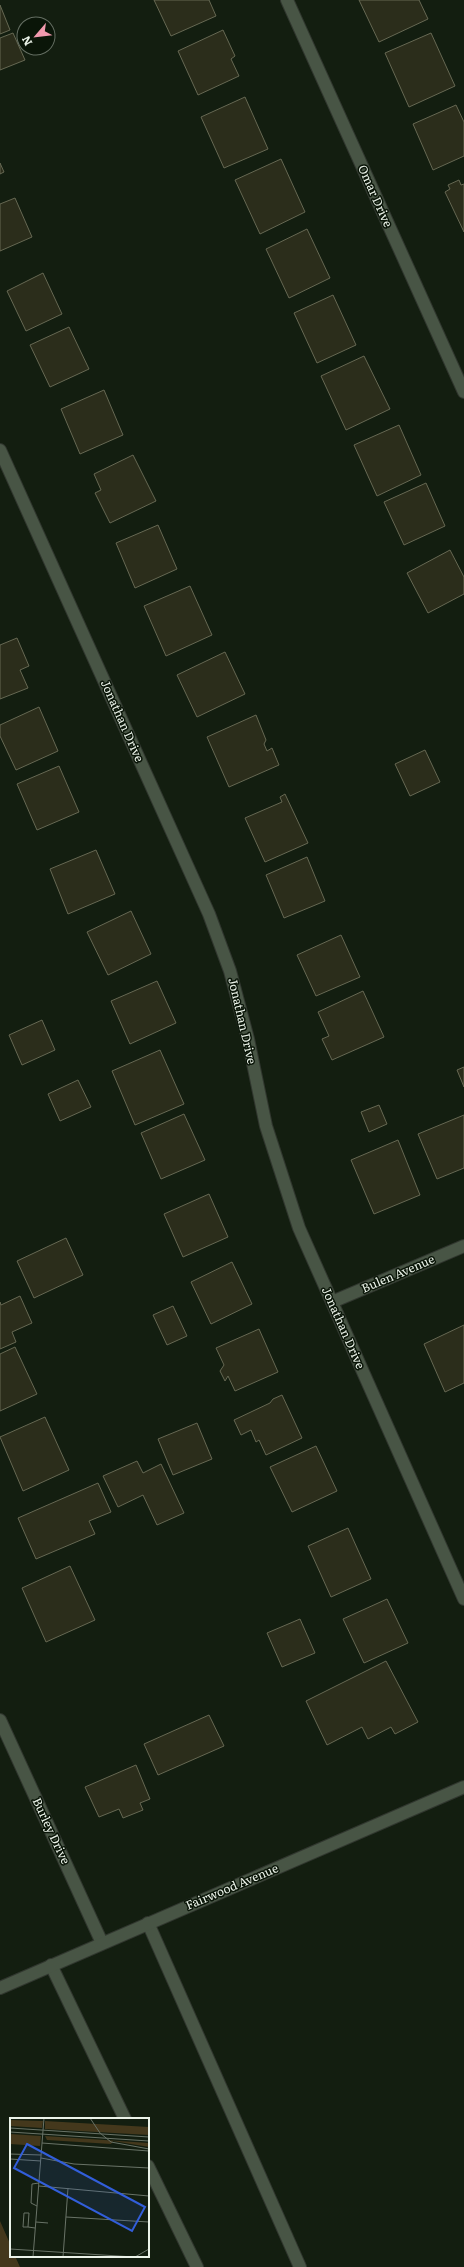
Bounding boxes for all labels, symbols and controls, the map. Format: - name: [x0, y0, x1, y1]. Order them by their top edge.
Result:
- north arrow: [16, 16, 56, 56]
- text: N: [17, 33, 36, 49]
- street label: Omar Drive: [354, 161, 398, 230]
- street label: Jonathan Drive: [97, 677, 149, 765]
- street label: Jonathan Drive: [224, 976, 262, 1066]
- street label: Bulen Avenue: [358, 1250, 437, 1297]
- street label: Jonathan Drive: [318, 1284, 370, 1372]
- street label: Burley Drive: [29, 1794, 75, 1867]
- street label: Fairwood Avenue: [182, 1858, 281, 1914]
- inset map: [10, 2118, 149, 2257]

